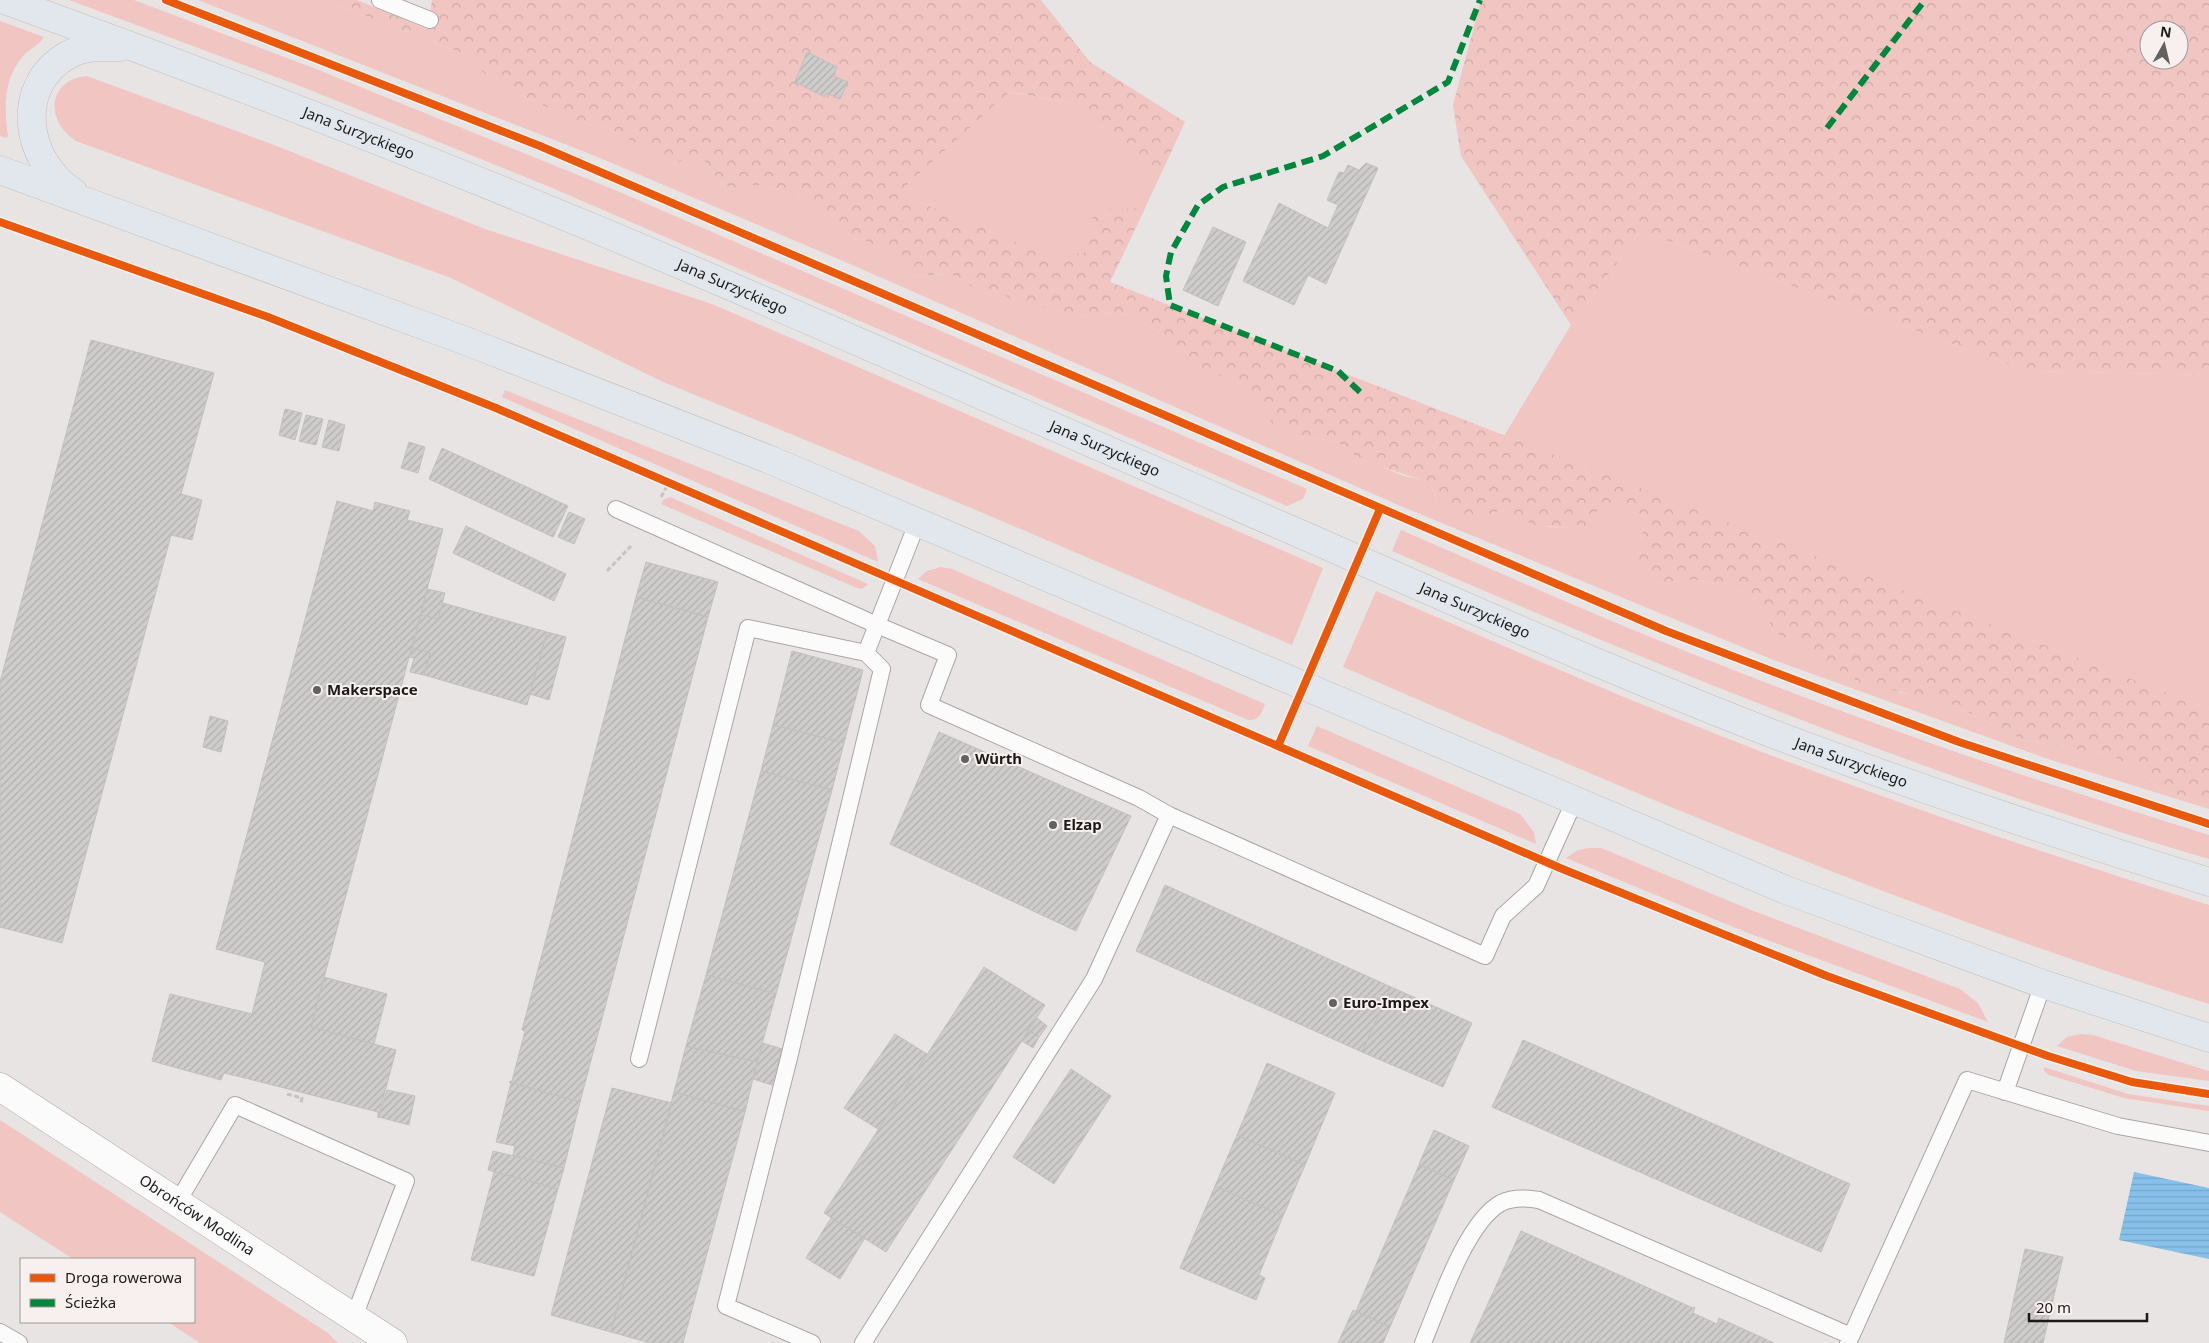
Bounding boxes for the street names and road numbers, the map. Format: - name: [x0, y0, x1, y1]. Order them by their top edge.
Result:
- street label: Jana Surzyckiego: [298, 101, 418, 163]
- street label: Jana Surzyckiego: [672, 253, 791, 319]
- street label: Jana Surzyckiego: [1045, 414, 1163, 481]
- street label: Jana Surzyckiego: [1415, 576, 1534, 642]
- street label: Jana Surzyckiego: [1791, 731, 1911, 791]
- street label: Obrońców Modlina: [136, 1169, 259, 1259]

